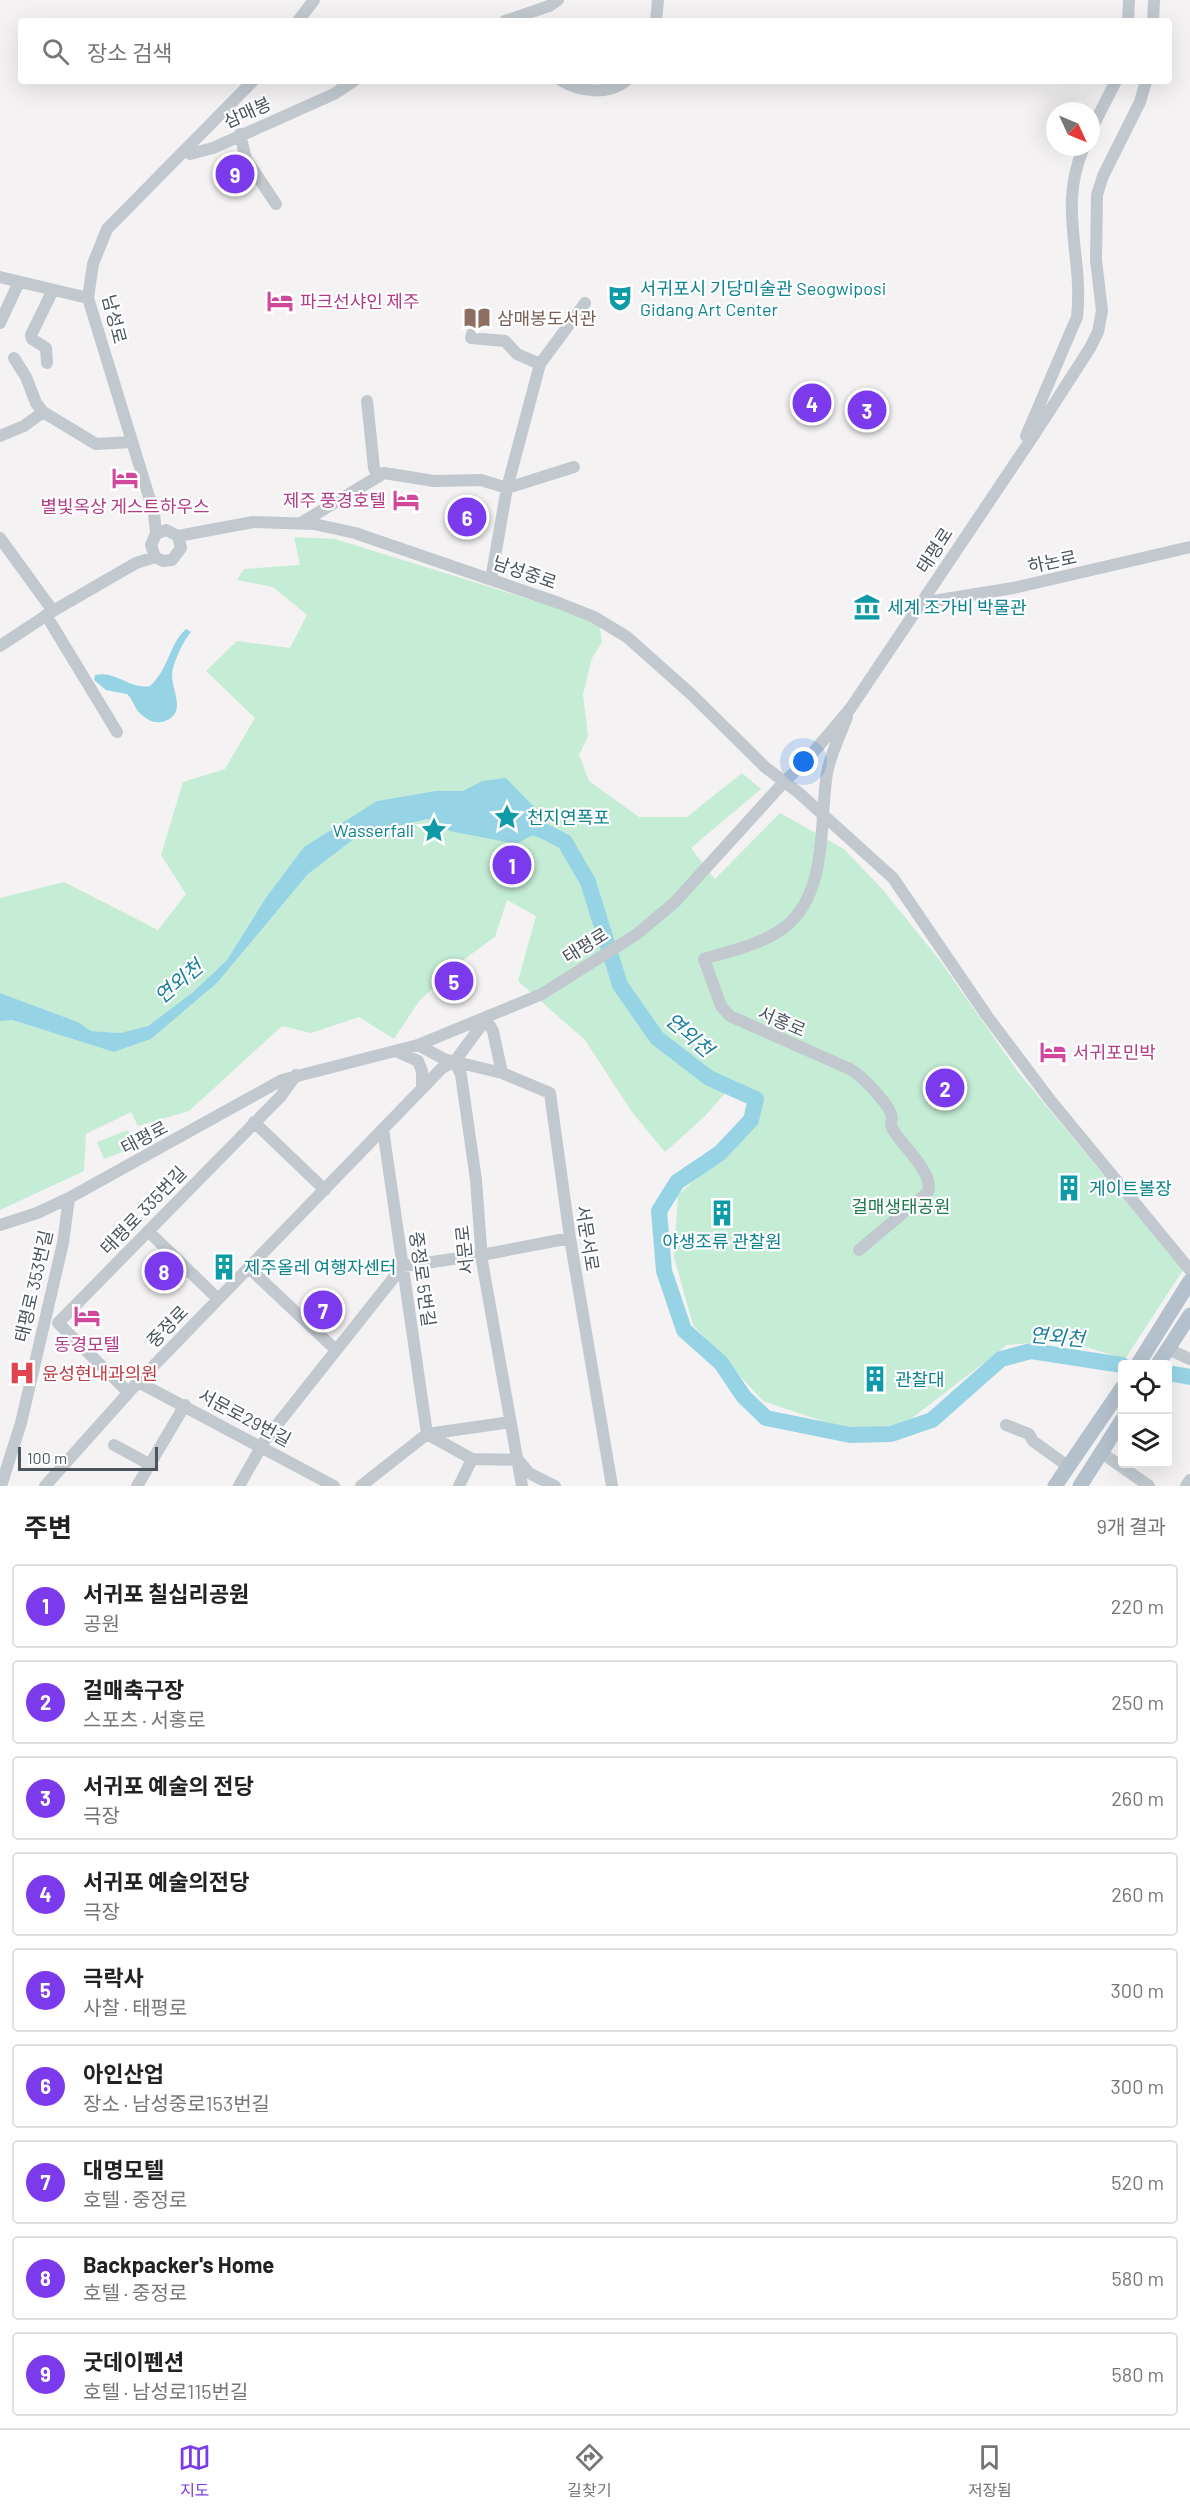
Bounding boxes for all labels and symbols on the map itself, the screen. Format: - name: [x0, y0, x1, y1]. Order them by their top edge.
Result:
- street label: 삼매봉: [220, 92, 274, 132]
- north arrow: [1046, 102, 1100, 156]
- pin: 9: [216, 152, 254, 196]
- place label: 서귀포시 기당미술관 Seogwiposi Gidang Art Center: [640, 277, 886, 320]
- theatre icon: 서귀포시 기당미술관 Seogwiposi Gidang Art Center: [605, 283, 635, 313]
- hotel icon: 파크선샤인 제주: [265, 286, 295, 316]
- place label: 파크선샤인 제주: [300, 290, 420, 312]
- street label: 남성로: [98, 292, 132, 346]
- library icon: 삼매봉도서관: [462, 303, 492, 333]
- place label: 삼매봉도서관: [497, 307, 597, 329]
- pin: 4: [792, 380, 832, 426]
- pin: 3: [848, 388, 886, 432]
- hotel icon: 별빛옥상 게스트하우스: [110, 463, 140, 493]
- hotel icon: 제주 풍경호텔: [391, 485, 421, 515]
- place label: 제주 풍경호텔: [283, 489, 386, 511]
- pin: 6: [448, 494, 486, 540]
- place label: 별빛옥상 게스트하우스: [40, 495, 210, 517]
- street label: 태평로: [911, 523, 957, 577]
- street label: 하논로: [1025, 545, 1079, 577]
- street label: 남성중로: [490, 551, 560, 593]
- museum icon: 세계 조가비 박물관: [852, 592, 882, 622]
- place label: 세계 조가비 박물관: [887, 596, 1027, 618]
- your location: [789, 747, 818, 776]
- place icon: 천지연폭포: [492, 802, 522, 832]
- place label: 천지연폭포: [527, 806, 610, 828]
- place icon: Wasserfall: [419, 815, 449, 845]
- place label: Wasserfall: [333, 819, 414, 841]
- pin: 1: [492, 842, 532, 888]
- street label: 태평로: [558, 923, 612, 967]
- water label: 연외천: [149, 952, 209, 1008]
- pin: 5: [434, 958, 474, 1004]
- street label: 서홍로: [755, 1001, 809, 1041]
- water label: 연외천: [661, 1007, 721, 1063]
- hotel icon: 서귀포민박: [1038, 1037, 1068, 1067]
- place label: 서귀포민박: [1073, 1041, 1156, 1063]
- pin: 2: [926, 1066, 964, 1110]
- street label: 태평로: [117, 1116, 171, 1158]
- street label: 태평로 335번길: [95, 1161, 191, 1259]
- building icon: 게이트볼장: [1054, 1173, 1084, 1203]
- place label: 게이트볼장: [1089, 1177, 1172, 1199]
- park label: 걸매생태공원: [851, 1195, 951, 1217]
- building icon: 야생조류 관찰원: [707, 1198, 737, 1228]
- street label: 서문서로: [572, 1204, 604, 1272]
- street label: 서문로: [450, 1224, 478, 1276]
- street label: 태평로 353번길: [9, 1228, 57, 1344]
- street label: 중정로 5번길: [405, 1230, 441, 1328]
- place label: 야생조류 관찰원: [662, 1230, 782, 1252]
- pin: 8: [144, 1248, 184, 1294]
- building icon: 제주올레 여행자센터: [209, 1252, 239, 1282]
- place label: 제주올레 여행자센터: [244, 1256, 397, 1278]
- pin: 7: [304, 1288, 342, 1332]
- street label: 중정로: [142, 1300, 192, 1352]
- hotel icon: 동경모텔: [72, 1301, 102, 1331]
- water label: 연외천: [1028, 1322, 1088, 1351]
- place label: 동경모텔: [54, 1333, 120, 1355]
- hospital icon: 윤성현내과의원: [7, 1358, 37, 1388]
- place label: 윤성현내과의원: [42, 1362, 158, 1384]
- building icon: 관찰대: [860, 1364, 890, 1394]
- place label: 관찰대: [895, 1368, 945, 1390]
- street label: 서문로29번길: [195, 1383, 295, 1451]
- scale bar: [18, 1444, 158, 1472]

